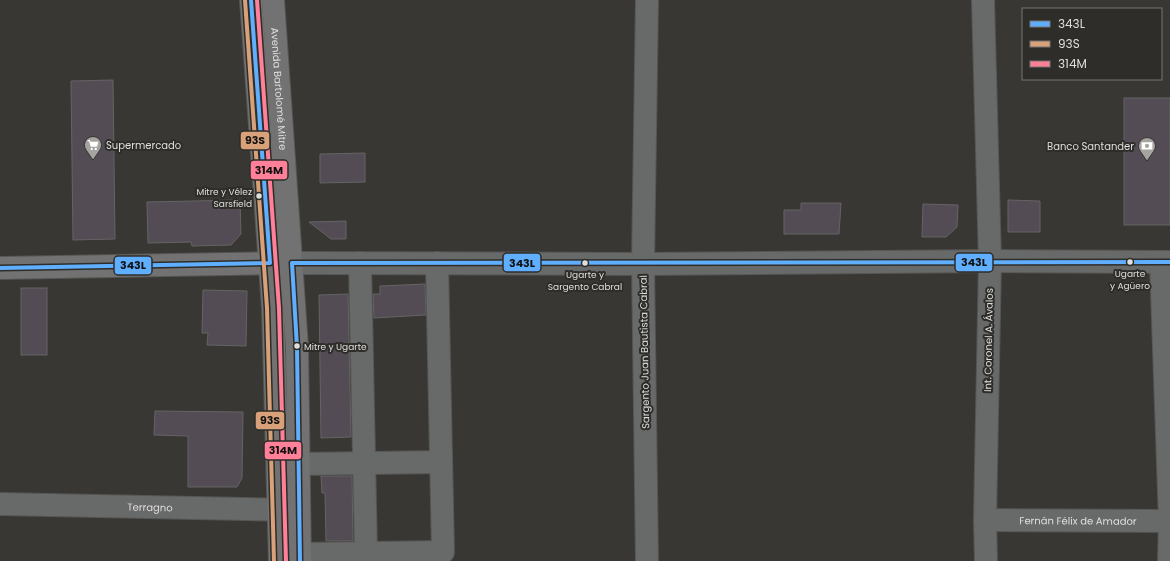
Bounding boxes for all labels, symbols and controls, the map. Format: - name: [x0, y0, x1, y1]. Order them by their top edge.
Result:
- legend: [1022, 8, 1162, 80]
- text: 343L: [1058, 15, 1085, 32]
- street label: Avenida Bartolomé Mitre: [267, 27, 290, 151]
- text: 93S: [1058, 35, 1080, 52]
- text: 314M: [1058, 55, 1087, 72]
- line badge: 93S: [240, 131, 270, 150]
- text: 93S: [245, 132, 265, 148]
- supermarket icon: Supermercado: [83, 135, 103, 160]
- bank icon: Banco Santander: [1137, 136, 1157, 161]
- place label: Supermercado: [106, 138, 181, 153]
- place label: Banco Santander: [1047, 139, 1134, 154]
- line badge: 314M: [250, 160, 288, 180]
- text: 314M: [255, 162, 283, 178]
- place label: Mitre y Vélez Sarsfield: [196, 186, 252, 210]
- marker: Mitre y Vélez Sarsfield: [254, 191, 264, 201]
- line badge: 343L: [503, 253, 541, 272]
- line badge: 343L: [955, 253, 993, 272]
- text: 343L: [961, 254, 988, 270]
- text: 343L: [509, 255, 536, 271]
- line badge: 343L: [114, 256, 152, 275]
- text: 343L: [120, 257, 147, 273]
- marker: Ugarte y Agüero: [1125, 257, 1135, 267]
- marker: Ugarte y Sargento Cabral: [580, 258, 590, 268]
- place label: Ugarte y Agüero: [1110, 268, 1150, 292]
- place label: Ugarte y Sargento Cabral: [548, 269, 622, 293]
- street label: Sargento Juan Bautista Cabral: [636, 275, 653, 429]
- street label: Int. Coronel A. Ávalos: [980, 288, 997, 392]
- marker: Mitre y Ugarte: [292, 341, 302, 351]
- place label: Mitre y Ugarte: [304, 341, 367, 353]
- line badge: 93S: [255, 411, 285, 430]
- text: 93S: [260, 412, 280, 428]
- line badge: 314M: [264, 441, 302, 460]
- text: 314M: [269, 442, 297, 458]
- street label: Terragno: [127, 500, 173, 515]
- street label: Fernán Félix de Amador: [1019, 513, 1137, 529]

